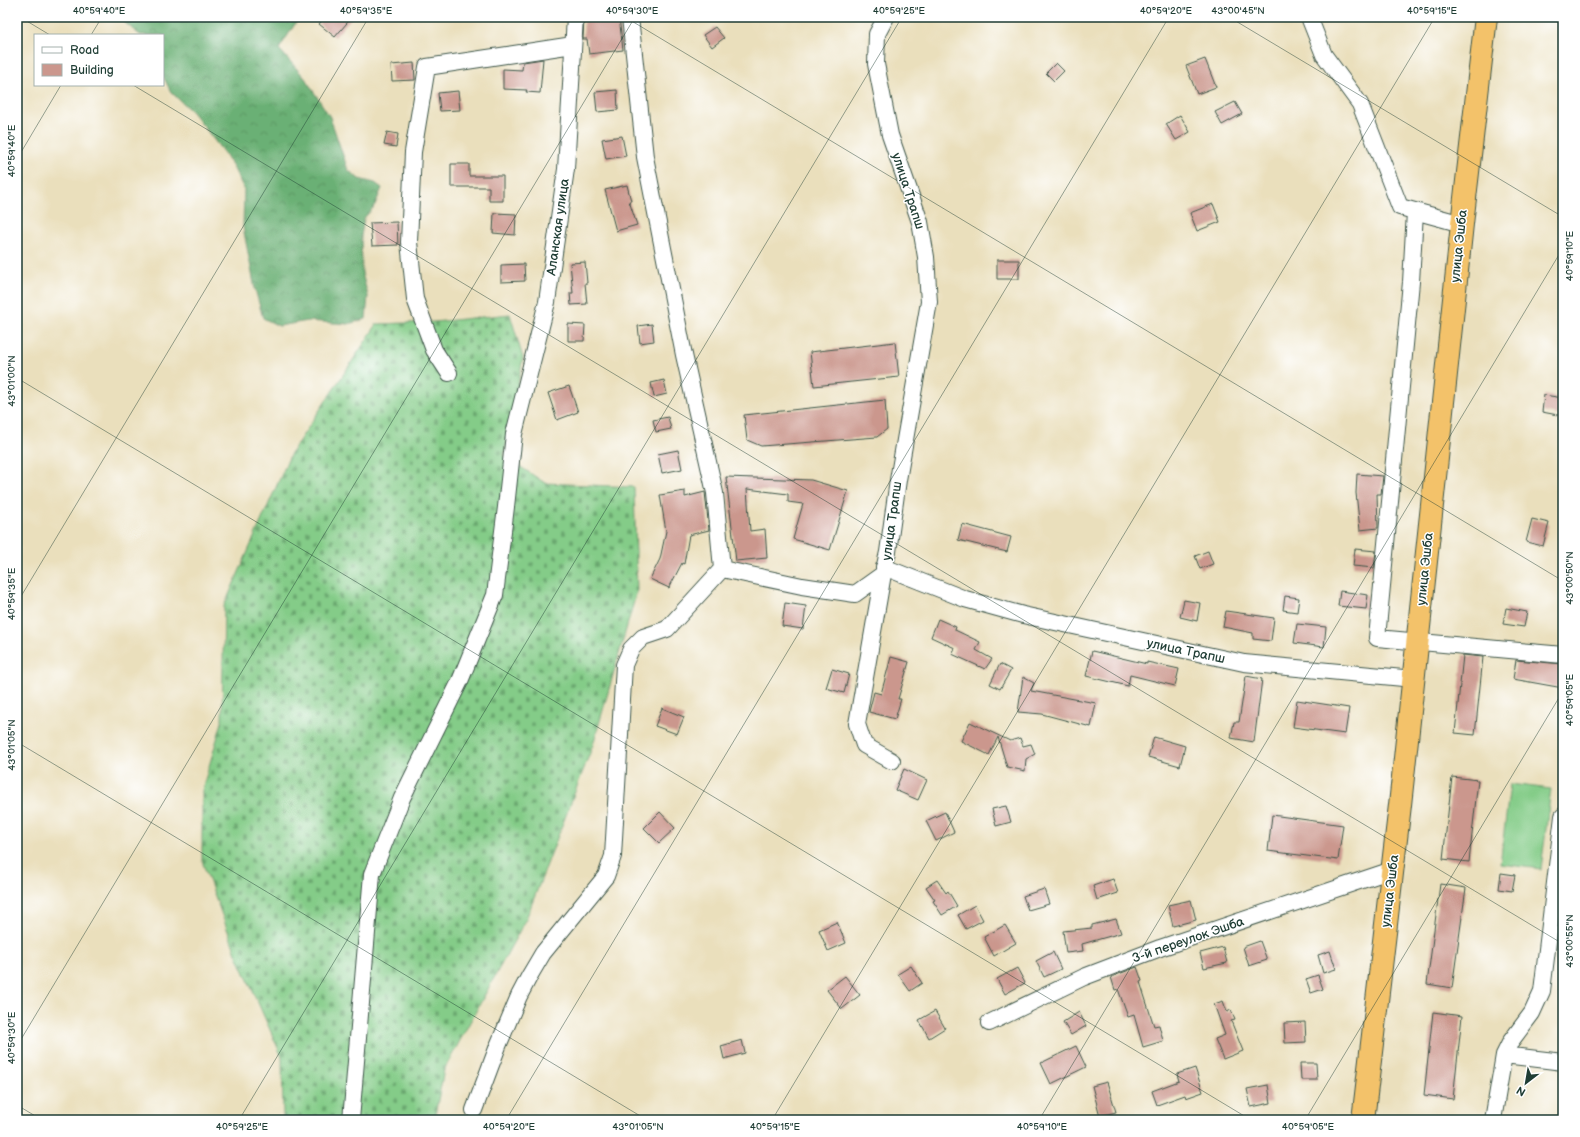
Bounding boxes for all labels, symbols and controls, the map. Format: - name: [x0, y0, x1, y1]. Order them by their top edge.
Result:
- text: 40°59'40"E: [73, 5, 126, 17]
- text: 40°59'35"E: [340, 5, 393, 17]
- text: 40°59'30"E: [606, 5, 659, 17]
- text: 40°59'25"E: [873, 5, 926, 17]
- text: 40°59'20"E: [1140, 5, 1193, 17]
- text: 43°00'45"N: [1211, 5, 1265, 17]
- text: 40°59'15"E: [1407, 5, 1458, 17]
- legend: [34, 34, 164, 86]
- text: Road: [70, 43, 99, 58]
- text: Building: [70, 63, 114, 78]
- text: 40°59'40"E: [6, 124, 18, 177]
- street label: улица Трапш: [888, 151, 928, 231]
- street label: Аланская улица: [543, 177, 573, 278]
- street label: улица Эшба: [1447, 208, 1471, 283]
- text: 40°59'10"E: [1564, 230, 1576, 281]
- text: 43°01'00"N: [6, 355, 18, 407]
- street label: улица Трапш: [879, 480, 905, 562]
- street label: улица Эшба: [1413, 531, 1437, 606]
- text: 43°00'50"N: [1564, 551, 1576, 605]
- text: 40°59'35"E: [6, 567, 18, 620]
- street label: улица Трапш: [1145, 635, 1227, 667]
- text: 40°59'05"E: [1564, 673, 1576, 726]
- text: 43°01'05"N: [6, 719, 18, 771]
- street label: улица Эшба: [1378, 853, 1402, 928]
- street label: 3-й переулок Эшба: [1130, 913, 1246, 967]
- text: 43°00'55"N: [1564, 914, 1576, 968]
- text: 40°59'30"E: [6, 1011, 18, 1064]
- north arrow: [1506, 1063, 1546, 1103]
- text: N: [1514, 1083, 1528, 1099]
- text: 40°59'25"E: [216, 1121, 269, 1133]
- text: 40°59'20"E: [483, 1121, 536, 1133]
- text: 43°01'05"N: [612, 1121, 664, 1133]
- text: 40°59'15"E: [750, 1121, 801, 1133]
- text: 40°59'10"E: [1017, 1121, 1068, 1133]
- text: 40°59'05"E: [1282, 1121, 1335, 1133]

